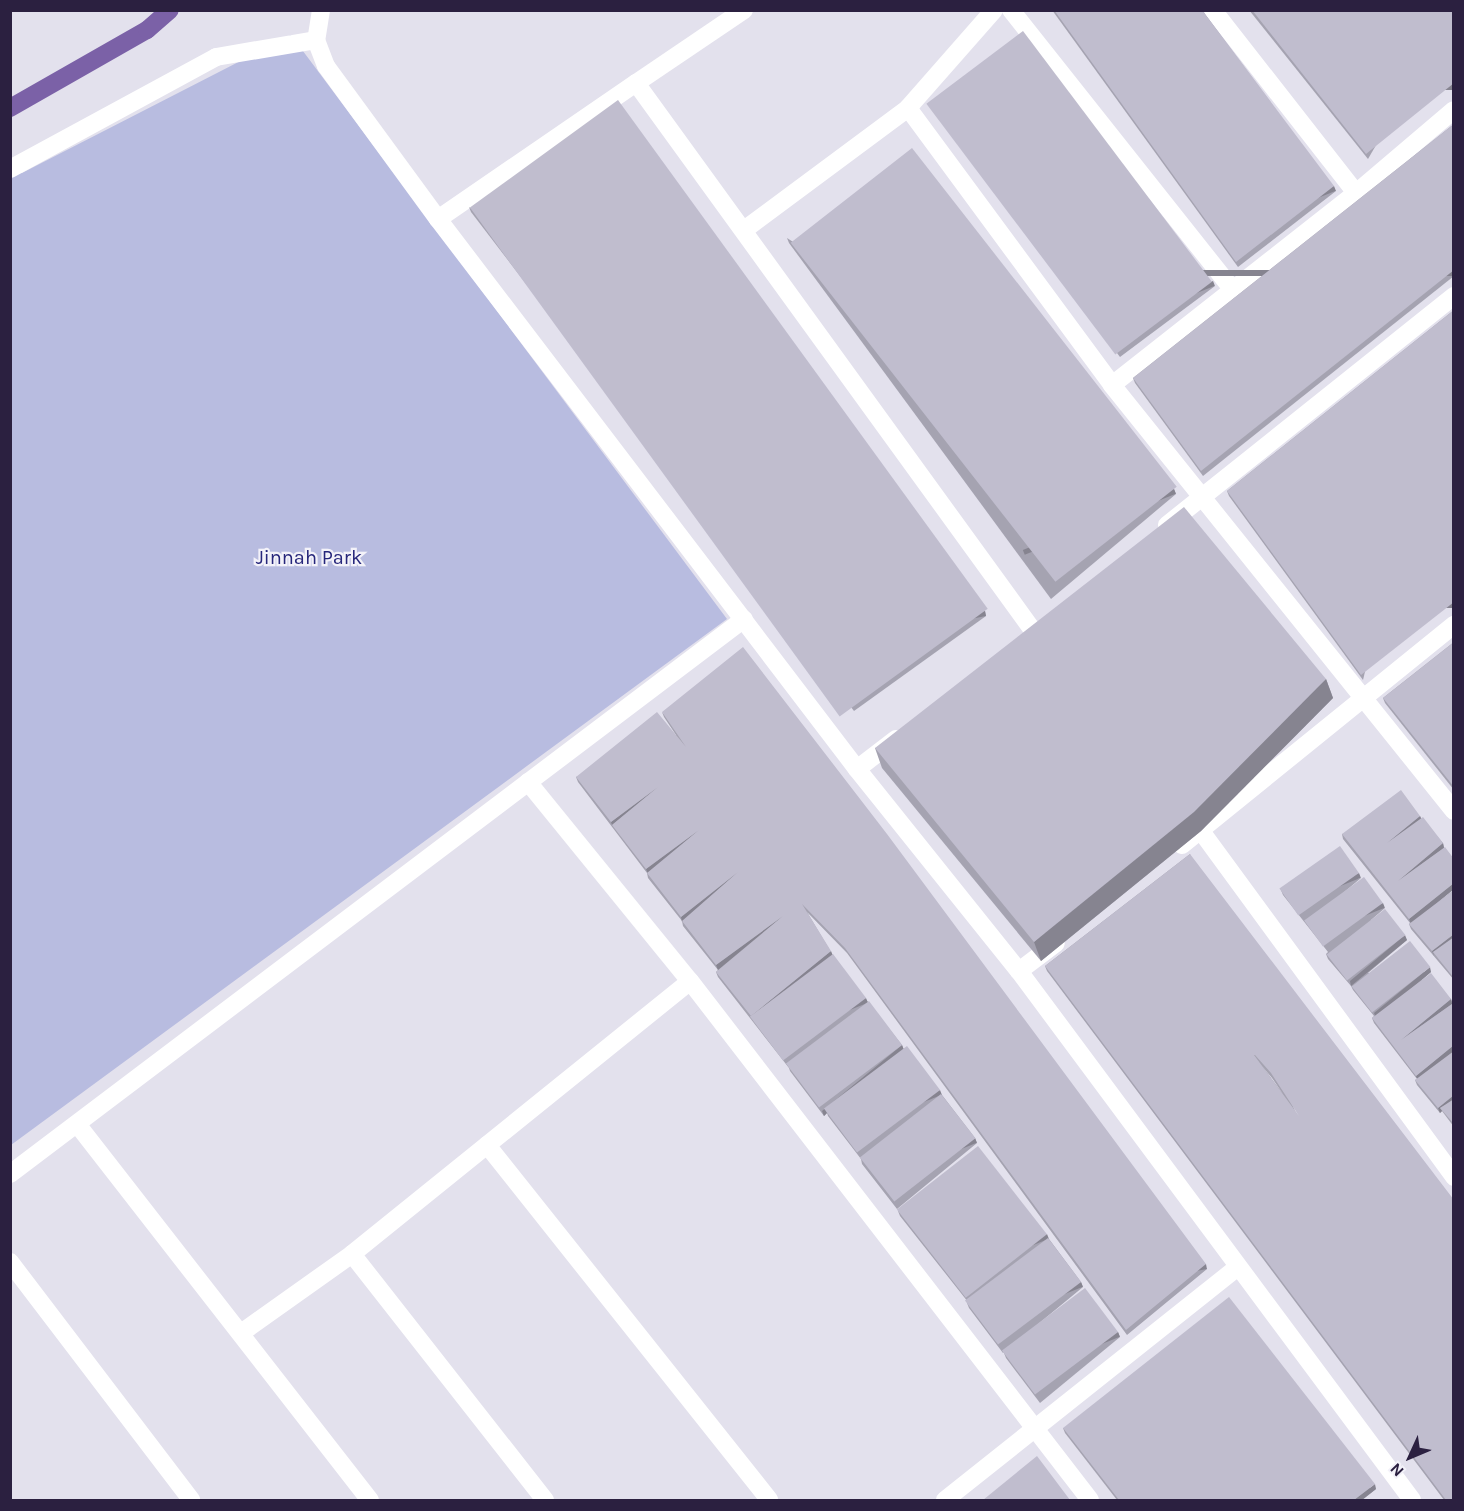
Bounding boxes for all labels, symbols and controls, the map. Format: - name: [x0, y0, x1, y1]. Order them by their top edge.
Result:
- park label: Jinnah Park: [256, 545, 362, 569]
- north arrow: [1380, 1427, 1440, 1487]
- text: N: [1386, 1459, 1408, 1481]

